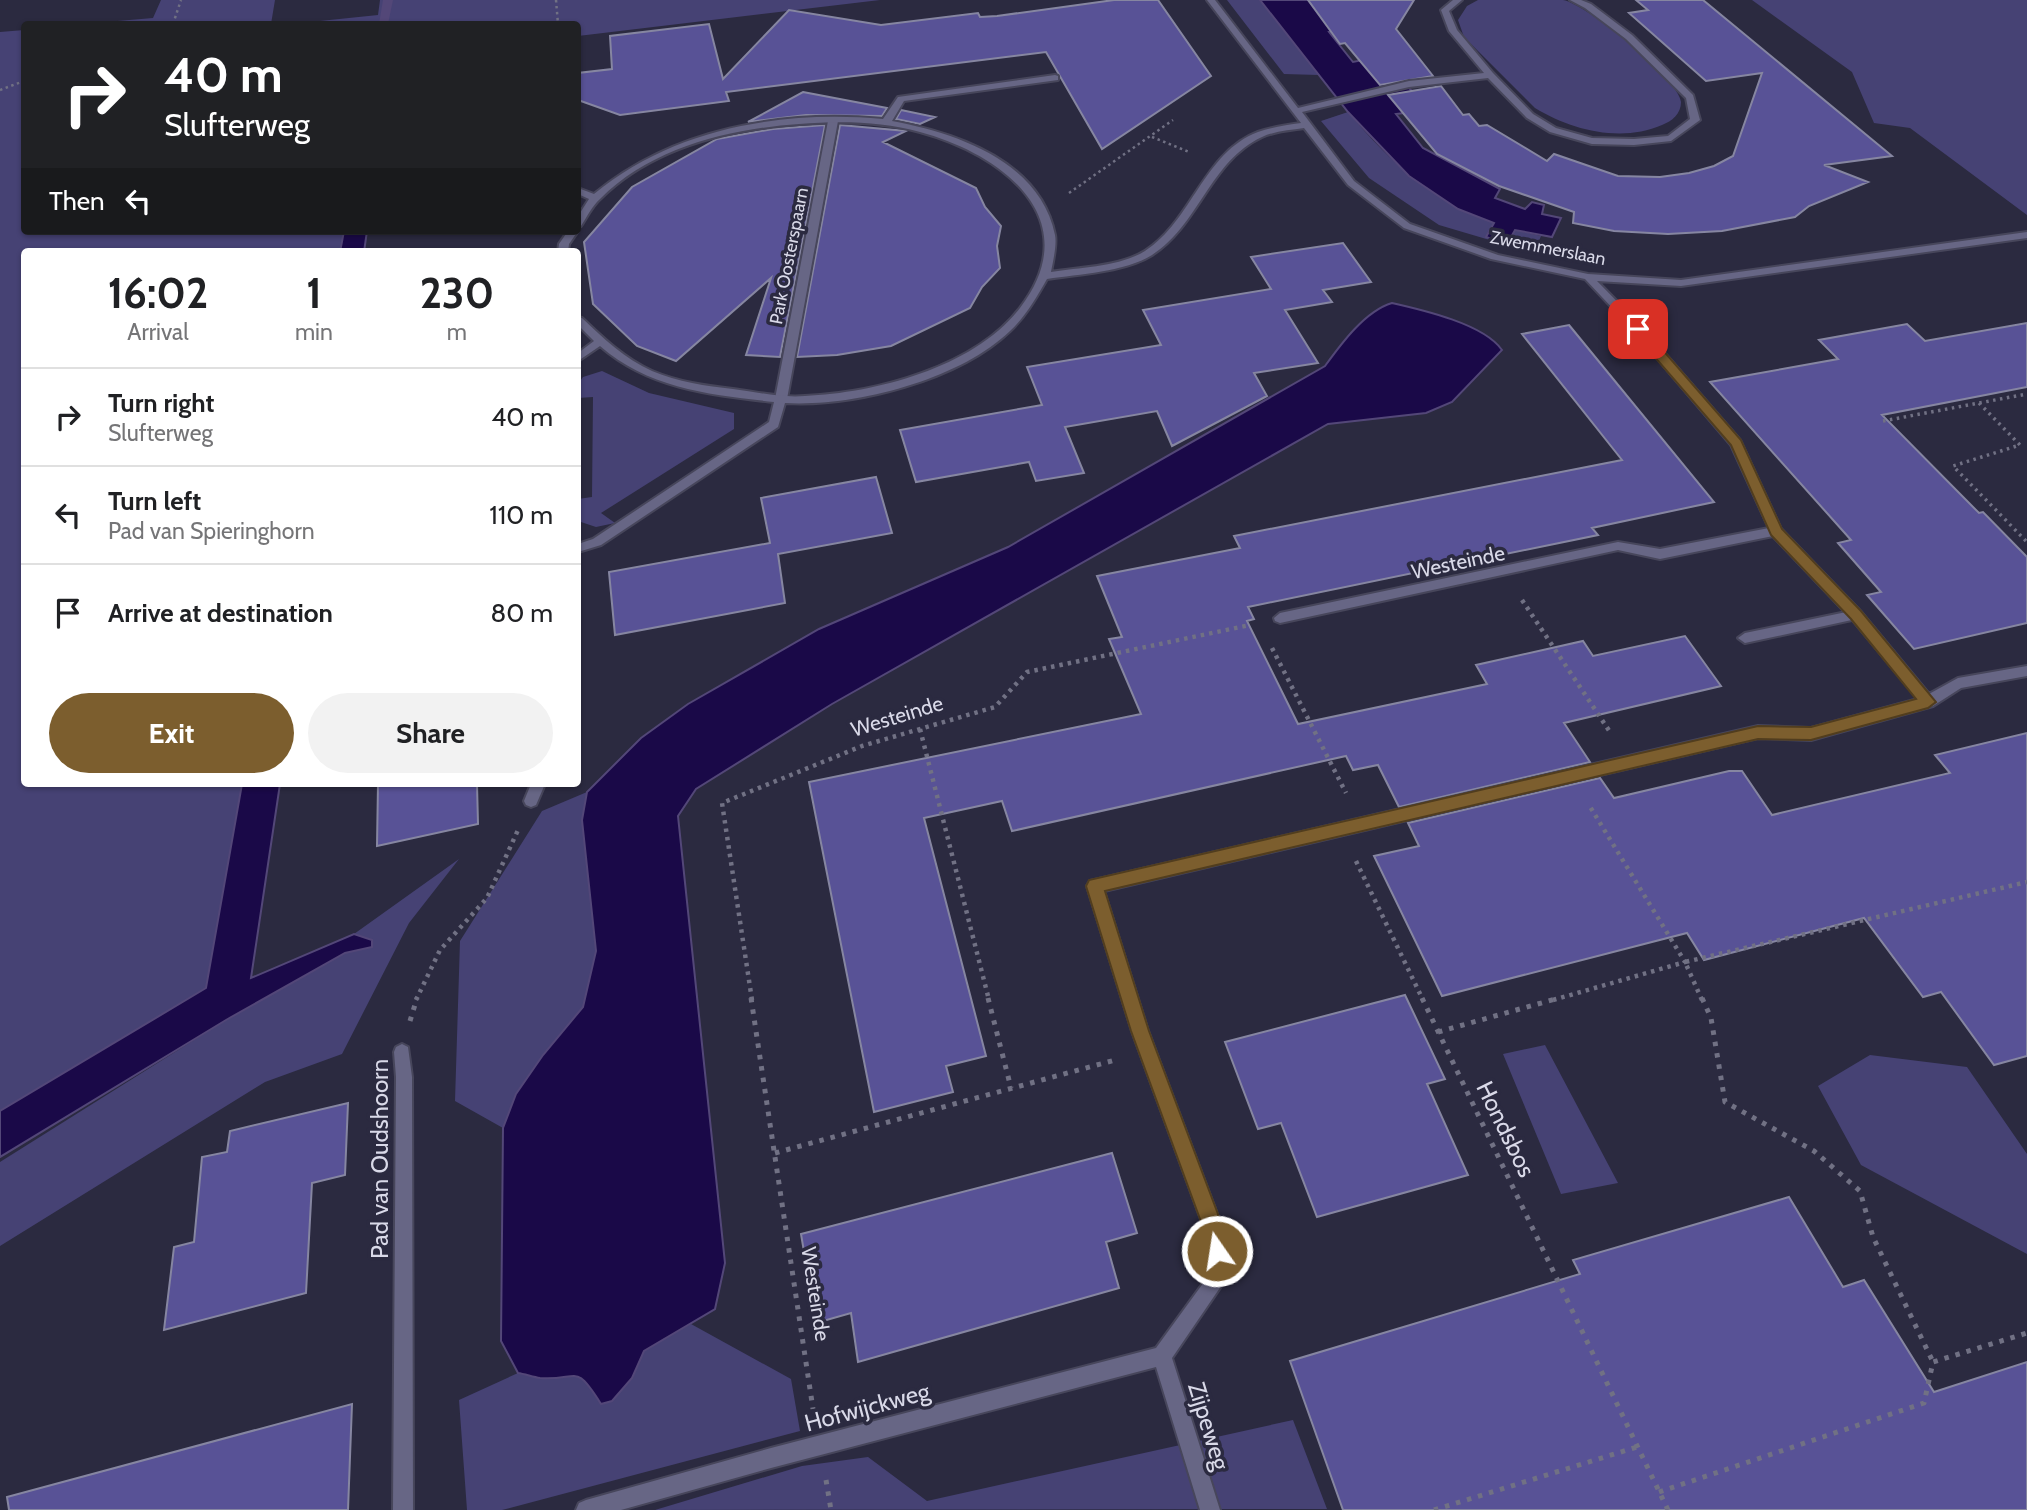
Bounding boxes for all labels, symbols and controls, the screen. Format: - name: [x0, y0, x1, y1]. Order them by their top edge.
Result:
- text: 40 m: [164, 45, 283, 104]
- icon: right: [49, 49, 140, 140]
- text: Slufterweg: [164, 105, 310, 144]
- icon: left: [119, 182, 157, 220]
- text: Then: [49, 185, 105, 217]
- street label: Park Oosterspaarn: [765, 186, 813, 326]
- street label: Zwemmerslaan: [1488, 226, 1608, 270]
- text: 16:02: [108, 267, 208, 319]
- text: 1: [306, 267, 322, 319]
- text: 230: [420, 267, 494, 319]
- pin: [1608, 299, 1668, 359]
- icon: arrive: [1619, 310, 1657, 348]
- text: Arrival: [127, 318, 189, 346]
- text: min: [295, 318, 333, 346]
- text: m: [447, 318, 467, 346]
- text: Turn right: [108, 387, 214, 419]
- icon: right: [49, 398, 87, 436]
- text: 40 m: [491, 401, 553, 433]
- text: Slufterweg: [108, 419, 213, 447]
- text: Turn left: [108, 485, 201, 517]
- icon: left: [49, 496, 87, 534]
- text: 110 m: [489, 499, 553, 531]
- text: Pad van Spieringhorn: [108, 517, 315, 545]
- street label: Westeinde: [1409, 540, 1507, 584]
- icon: arrive: [49, 594, 87, 632]
- text: Arrive at destination: [108, 597, 333, 629]
- text: 80 m: [490, 597, 553, 629]
- street label: Westeinde: [848, 690, 946, 742]
- button: Exit: [49, 693, 294, 773]
- button: Share: [308, 693, 553, 773]
- street label: Pad van Oudshoorn: [365, 1059, 394, 1259]
- street label: Hondsbos: [1470, 1076, 1542, 1182]
- position arrow: [1180, 1214, 1254, 1288]
- street label: Westeinde: [796, 1245, 836, 1343]
- street label: Hofwijckweg: [801, 1376, 934, 1438]
- street label: Zijpeweg: [1182, 1379, 1236, 1474]

